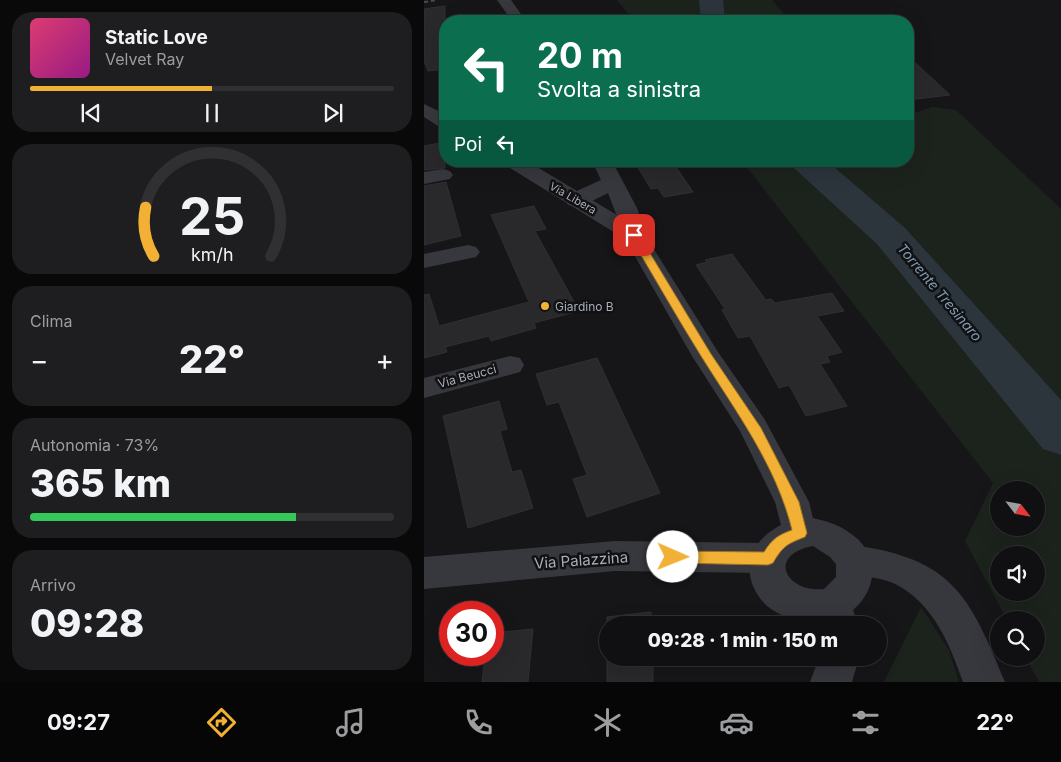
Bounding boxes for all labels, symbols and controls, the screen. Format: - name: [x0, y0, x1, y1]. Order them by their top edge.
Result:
- text: Static Love: [105, 26, 208, 49]
- text: 20 m: [537, 34, 623, 76]
- icon: left: [454, 35, 519, 100]
- text: Velvet Ray: [105, 49, 184, 69]
- text: Svolta a sinistra: [537, 76, 701, 102]
- icon: previous: [77, 99, 105, 127]
- icon: pause: [198, 99, 226, 127]
- icon: next: [319, 99, 347, 127]
- icon: left: [492, 130, 520, 158]
- text: Poi: [454, 133, 482, 156]
- street label: Via Libera: [547, 179, 599, 217]
- text: 25: [179, 185, 245, 248]
- pin: [613, 214, 655, 256]
- icon: arrive: [620, 221, 648, 249]
- water label: Torrente Tresinaro: [894, 240, 986, 344]
- text: km/h: [191, 244, 233, 265]
- place label: Giardino B: [555, 299, 614, 314]
- marker: Giardino B: [539, 300, 551, 312]
- text: Clima: [30, 311, 72, 331]
- text: 22°: [179, 336, 245, 382]
- text: −: [30, 343, 49, 377]
- text: +: [375, 343, 394, 377]
- street label: Via Beucci: [436, 361, 498, 391]
- text: Autonomia · 73%: [30, 435, 159, 455]
- text: 365 km: [30, 460, 171, 506]
- north arrow: [990, 481, 1045, 536]
- map controls: [990, 481, 1045, 666]
- position arrow: [646, 530, 698, 582]
- button: sound: [990, 546, 1045, 601]
- street label: Via Palazzina: [533, 547, 629, 573]
- text: Arrivo: [30, 575, 76, 595]
- text: 09:28: [30, 600, 144, 646]
- speed limit sign: 30: [439, 601, 504, 666]
- button: search: [990, 611, 1045, 666]
- text: 09:28 · 1 min · 150 m: [648, 629, 838, 652]
- icon: directions: [204, 705, 239, 740]
- icon: music: [333, 705, 368, 740]
- icon: phone: [461, 705, 496, 740]
- icon: climate: [590, 705, 625, 740]
- icon: car: [719, 705, 754, 740]
- icon: filters: [848, 705, 883, 740]
- text: 09:27: [47, 709, 110, 735]
- text: 22°: [976, 709, 1014, 735]

